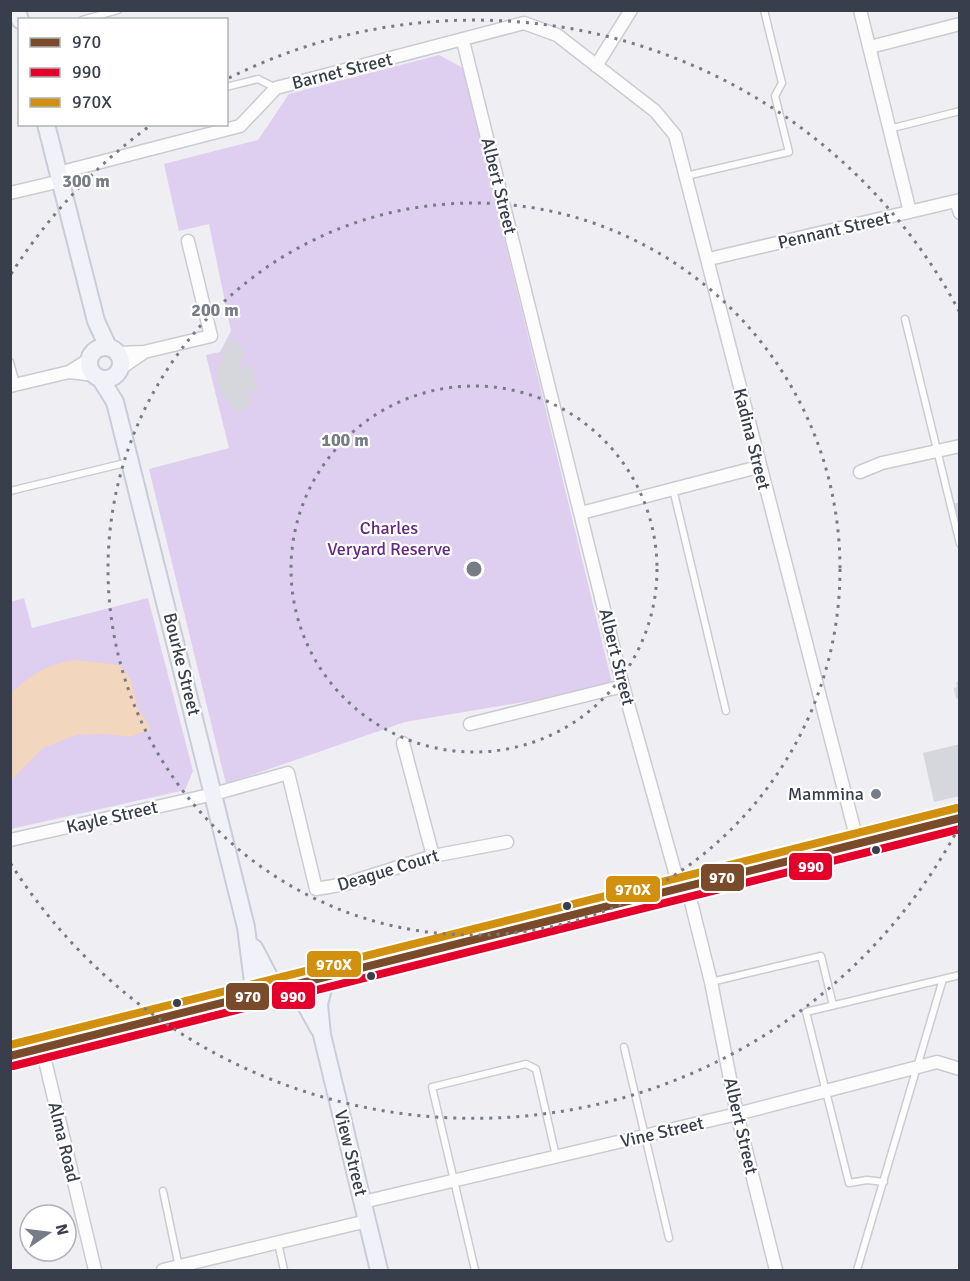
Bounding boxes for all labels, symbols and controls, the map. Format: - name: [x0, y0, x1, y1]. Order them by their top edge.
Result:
- legend: [18, 18, 228, 126]
- text: 970: [72, 31, 101, 53]
- street label: Barnet Street: [290, 48, 394, 94]
- text: 990: [72, 61, 101, 83]
- text: 970X: [72, 91, 112, 113]
- street label: Albert Street: [476, 135, 522, 237]
- text: 300 m: [62, 170, 110, 192]
- street label: Pennant Street: [776, 206, 892, 254]
- text: 200 m: [191, 299, 239, 321]
- street label: Kadina Street: [729, 386, 775, 492]
- text: 100 m: [321, 429, 369, 451]
- park label: Charles Veryard Reserve: [327, 517, 451, 560]
- centre of rings: [464, 559, 484, 579]
- street label: Albert Street: [594, 606, 640, 708]
- street label: Bourke Street: [159, 610, 205, 718]
- place label: Mammina: [788, 783, 864, 805]
- marker: Mammina: [869, 787, 883, 801]
- street label: Kayle Street: [64, 796, 160, 838]
- street label: Deague Court: [334, 844, 442, 896]
- unlabelled marker: [870, 844, 882, 856]
- line badge: 990: [788, 852, 833, 881]
- text: 990: [798, 857, 824, 877]
- line badge: 970: [700, 863, 745, 892]
- text: 970: [709, 868, 735, 888]
- line badge: 970X: [605, 875, 661, 903]
- text: 970X: [615, 880, 651, 900]
- unlabelled marker: [561, 900, 573, 912]
- line badge: 970X: [306, 950, 362, 978]
- text: 970X: [316, 955, 352, 975]
- unlabelled marker: [365, 970, 377, 982]
- line badge: 990: [271, 981, 316, 1010]
- line badge: 970: [225, 982, 270, 1011]
- text: 970: [235, 987, 261, 1007]
- text: 990: [280, 987, 306, 1007]
- unlabelled marker: [171, 997, 183, 1009]
- street label: Albert Street: [719, 1075, 763, 1177]
- street label: Alma Road: [43, 1100, 85, 1184]
- street label: View Street: [330, 1108, 372, 1198]
- street label: Vine Street: [618, 1112, 706, 1152]
- north arrow: [18, 1203, 78, 1263]
- text: N: [51, 1222, 73, 1237]

